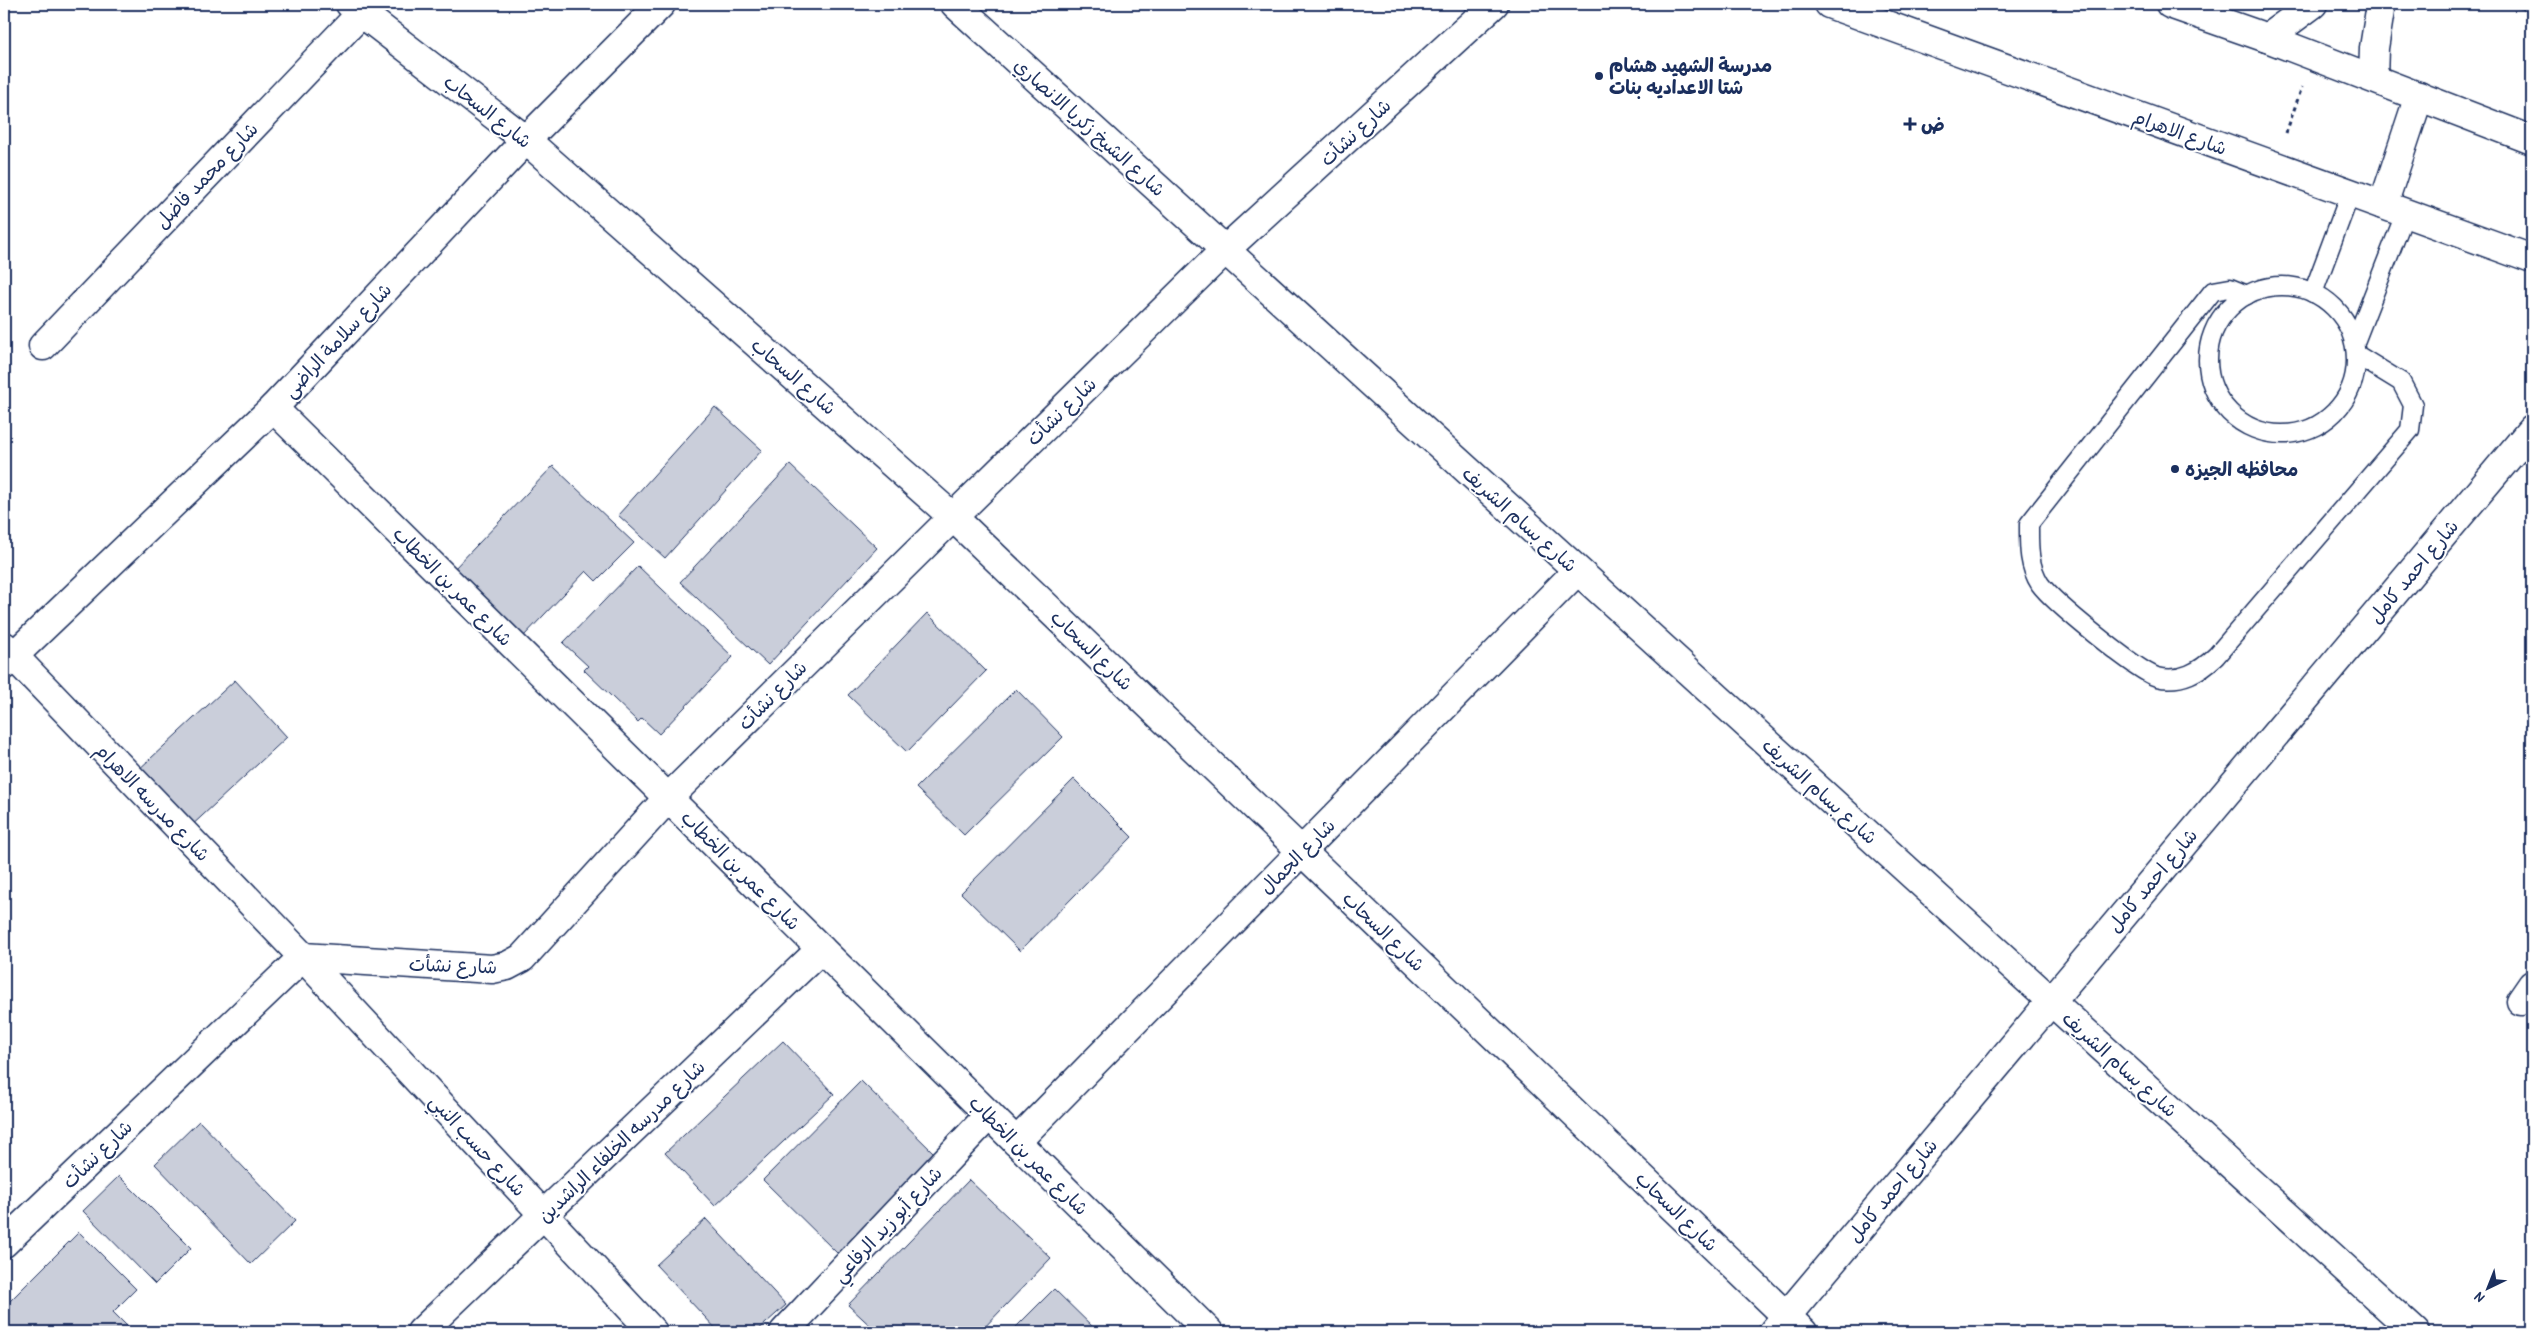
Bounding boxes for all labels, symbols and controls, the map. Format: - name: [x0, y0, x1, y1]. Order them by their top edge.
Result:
- street label: شارع الشيخ زكريا الانصاري: [1007, 52, 1171, 204]
- place label: مدرسة الشهيد هشام شتا الاعداديه بنات: [1609, 52, 1772, 100]
- street label: شارع السحاب: [438, 68, 538, 154]
- marker: مدرسة الشهيد هشام شتا الاعداديه بنات: [1593, 70, 1605, 82]
- street label: شارع نشأت: [1314, 92, 1397, 172]
- street label: شارع الاهرام: [2129, 103, 2231, 163]
- place label: ض: [1921, 111, 1945, 137]
- street label: شارع محمد فاضل: [148, 116, 264, 235]
- marker: ض: [1903, 117, 1917, 131]
- street label: شارع سلامة الراضى: [277, 277, 398, 404]
- street label: شارع السحاب: [745, 332, 842, 421]
- street label: شارع نشأت: [1020, 371, 1103, 452]
- place label: محافظه الجيزه: [2185, 456, 2298, 482]
- street label: شارع بسام الشريف: [1455, 460, 1583, 579]
- marker: محافظه الجيزه: [2169, 463, 2181, 475]
- street label: شارع احمد كامل: [2362, 514, 2465, 629]
- street label: شارع عمر بن الخطاب: [387, 520, 519, 652]
- street label: شارع السحاب: [1044, 604, 1139, 697]
- street label: شارع نشأت: [732, 655, 813, 736]
- street label: شارع بسام الشريف: [1755, 732, 1883, 851]
- street label: شارع مدرسه الاهرام: [88, 737, 216, 868]
- street label: شارع عمر بن الخطاب: [675, 804, 807, 936]
- street label: شارع الجمال: [1253, 812, 1341, 900]
- street label: شارع احمد كامل: [2101, 823, 2204, 938]
- street label: شارع السحاب: [1336, 885, 1431, 978]
- street label: شارع نشأت: [408, 950, 498, 981]
- street label: شارع بسام الشريف: [2055, 1005, 2183, 1124]
- street label: شارع مدرسه الخلفاء الراشدين: [532, 1054, 711, 1229]
- street label: شارع حسب النبي: [421, 1088, 532, 1205]
- street label: شارع عمر بن الخطاب: [963, 1089, 1095, 1221]
- street label: شارع نشأت: [56, 1114, 139, 1195]
- street label: شارع احمد كامل: [1841, 1133, 1944, 1248]
- street label: شارع أبو زيد الرفاعي: [826, 1160, 951, 1290]
- street label: شارع السحاب: [1629, 1165, 1724, 1258]
- north arrow: [2464, 1264, 2514, 1314]
- text: N: [2469, 1288, 2488, 1307]

